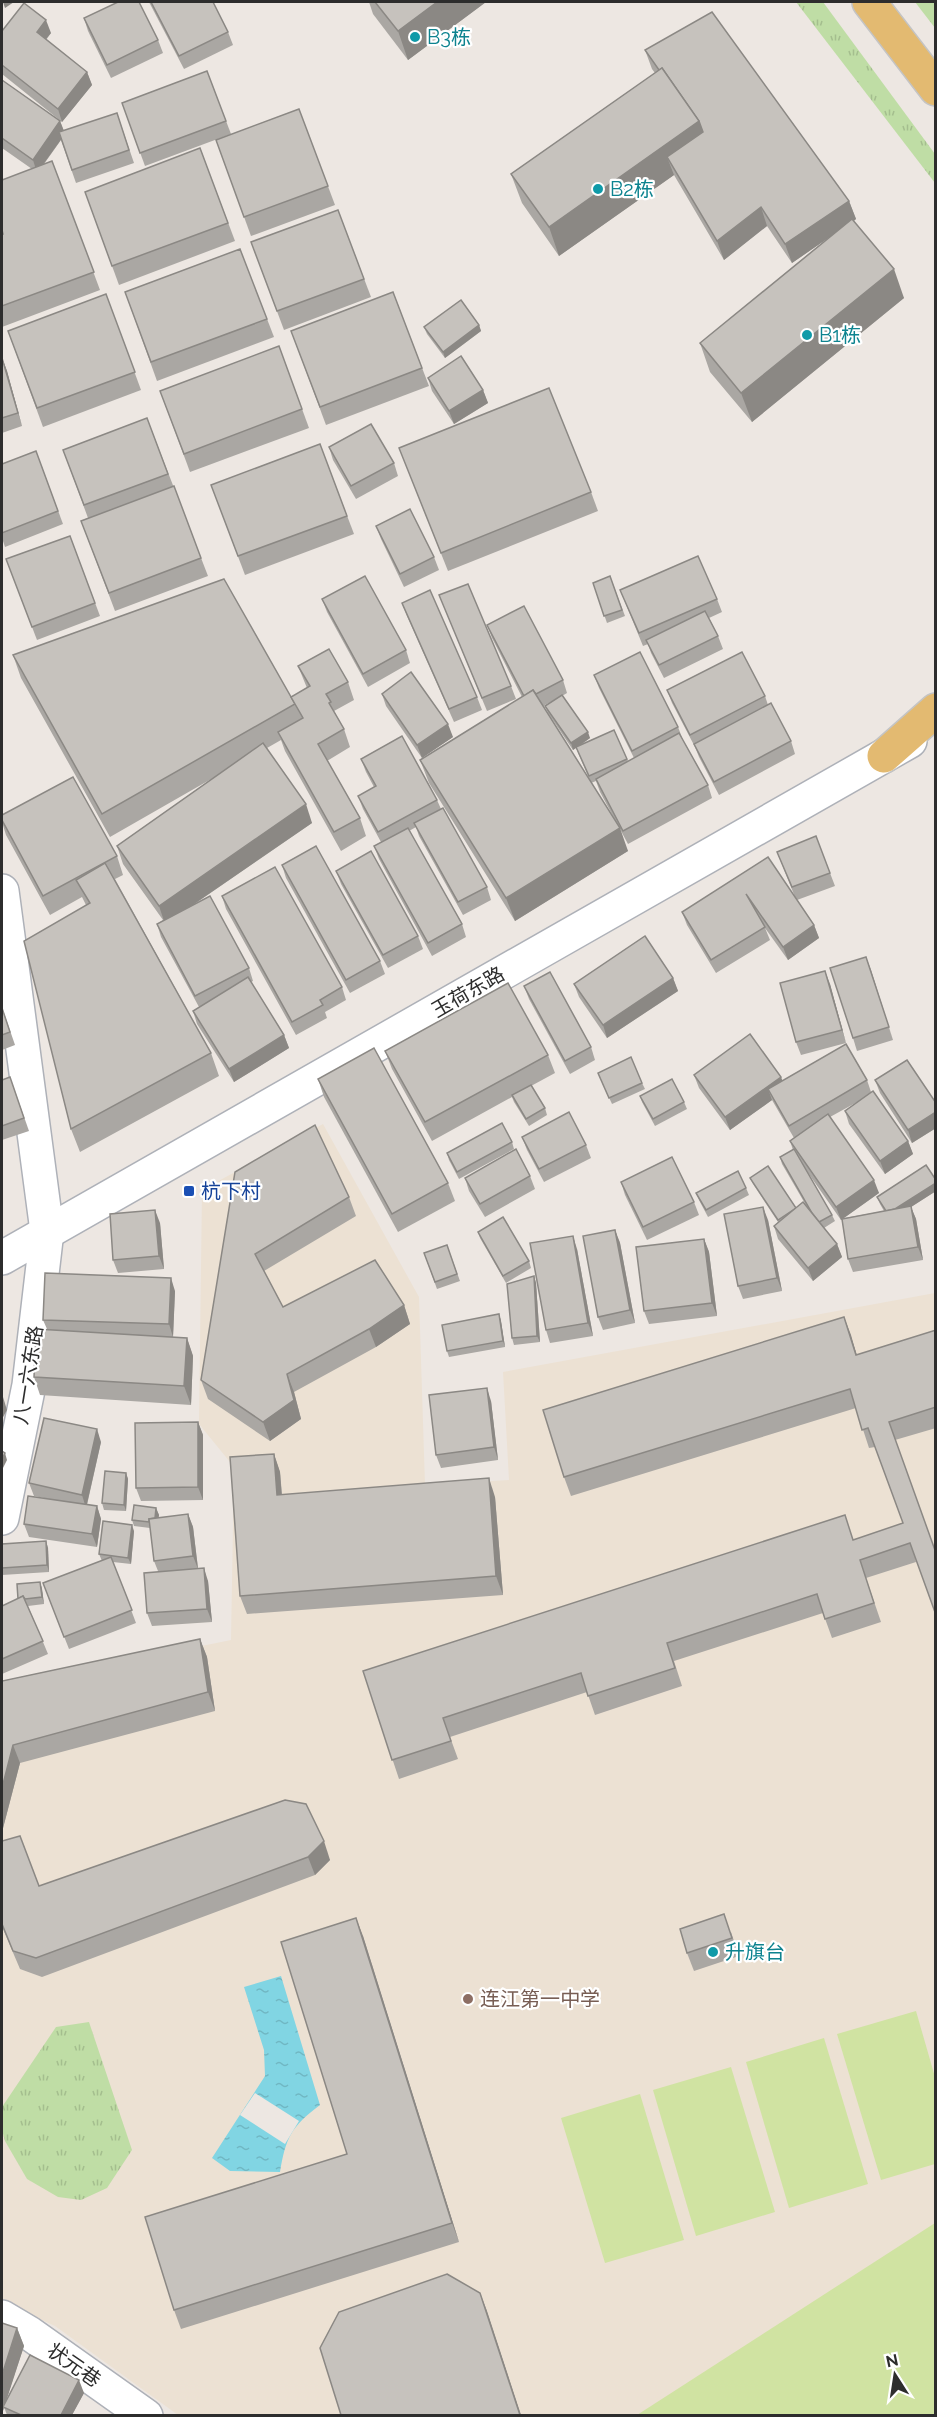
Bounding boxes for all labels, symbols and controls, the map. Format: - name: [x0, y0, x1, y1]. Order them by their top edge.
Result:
- place label: B3栋: [427, 25, 471, 49]
- marker: B3栋: [408, 30, 422, 44]
- place label: B2栋: [610, 177, 654, 201]
- marker: B2栋: [591, 182, 605, 196]
- place label: B1栋: [819, 323, 861, 347]
- marker: B1栋: [800, 328, 814, 342]
- street label: 玉荷东路: [427, 962, 509, 1022]
- place label: 杭下村: [201, 1179, 261, 1203]
- marker: 杭下村: [182, 1184, 196, 1198]
- street label: 八一六东路: [8, 1324, 48, 1426]
- place label: 升旗台: [725, 1940, 785, 1964]
- marker: 升旗台: [706, 1945, 720, 1959]
- place label: 连江第一中学: [480, 1987, 600, 2011]
- marker: 连江第一中学: [461, 1992, 475, 2006]
- street label: 状元巷: [43, 2338, 105, 2392]
- north arrow: [865, 2345, 925, 2405]
- text: N: [884, 2350, 900, 2371]

